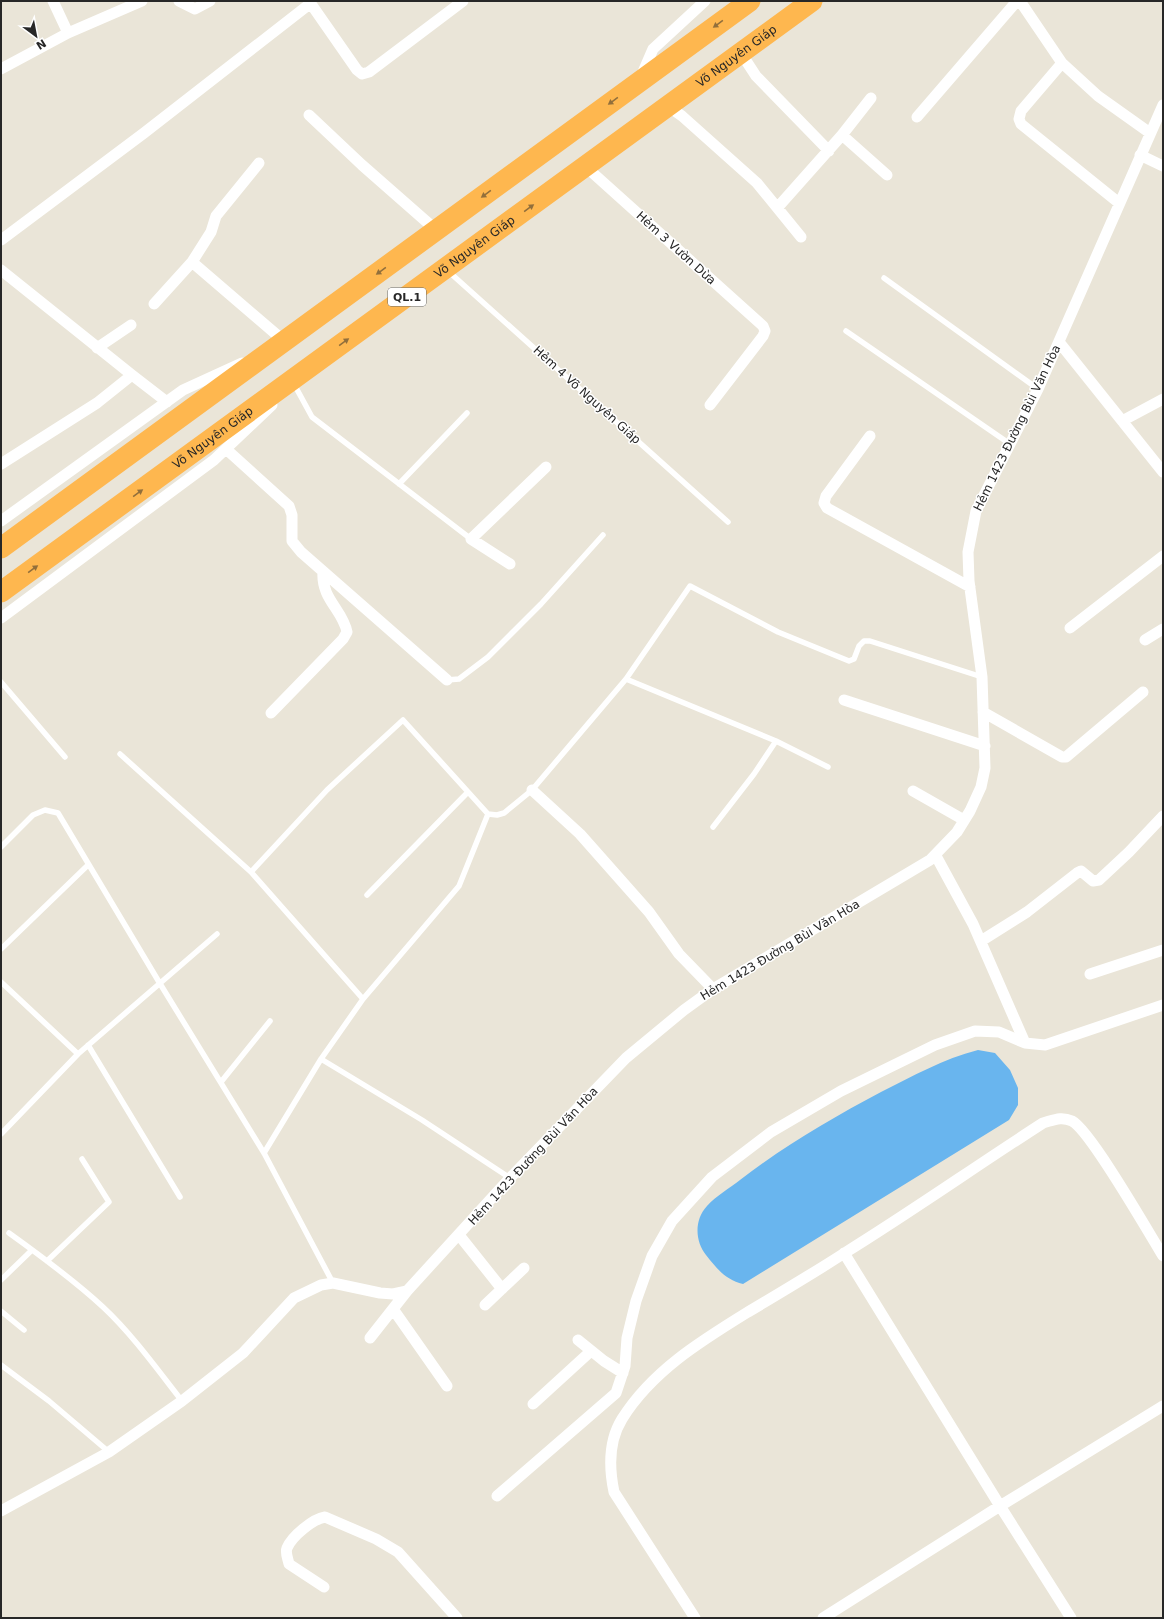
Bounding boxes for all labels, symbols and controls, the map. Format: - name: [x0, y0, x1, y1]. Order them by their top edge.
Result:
- north arrow: [16, 16, 56, 56]
- one-way arrow: [713, 20, 723, 28]
- street label: Võ Nguyên Giáp: [693, 22, 779, 90]
- text: N: [34, 36, 48, 52]
- one-way arrow: [608, 97, 618, 105]
- one-way arrow: [480, 190, 491, 198]
- one-way arrow: [523, 204, 534, 212]
- street label: Hẻm 3 Vườn Dừa: [633, 209, 719, 287]
- street label: Võ Nguyên Giáp: [432, 213, 518, 281]
- one-way arrow: [375, 267, 386, 275]
- road number: QL.1: [388, 288, 426, 306]
- one-way arrow: [339, 338, 350, 346]
- street label: Hẻm 4 Võ Nguyên Giáp: [530, 343, 644, 447]
- street label: Hẻm 1423 Đường Bùi Văn Hòa: [971, 343, 1063, 513]
- street label: Võ Nguyên Giáp: [170, 404, 256, 472]
- one-way arrow: [132, 489, 143, 497]
- one-way arrow: [27, 565, 38, 573]
- street label: Hẻm 1423 Đường Bùi Văn Hòa: [698, 897, 862, 1003]
- street label: Hẻm 1423 Đường Bùi Văn Hòa: [465, 1084, 601, 1228]

